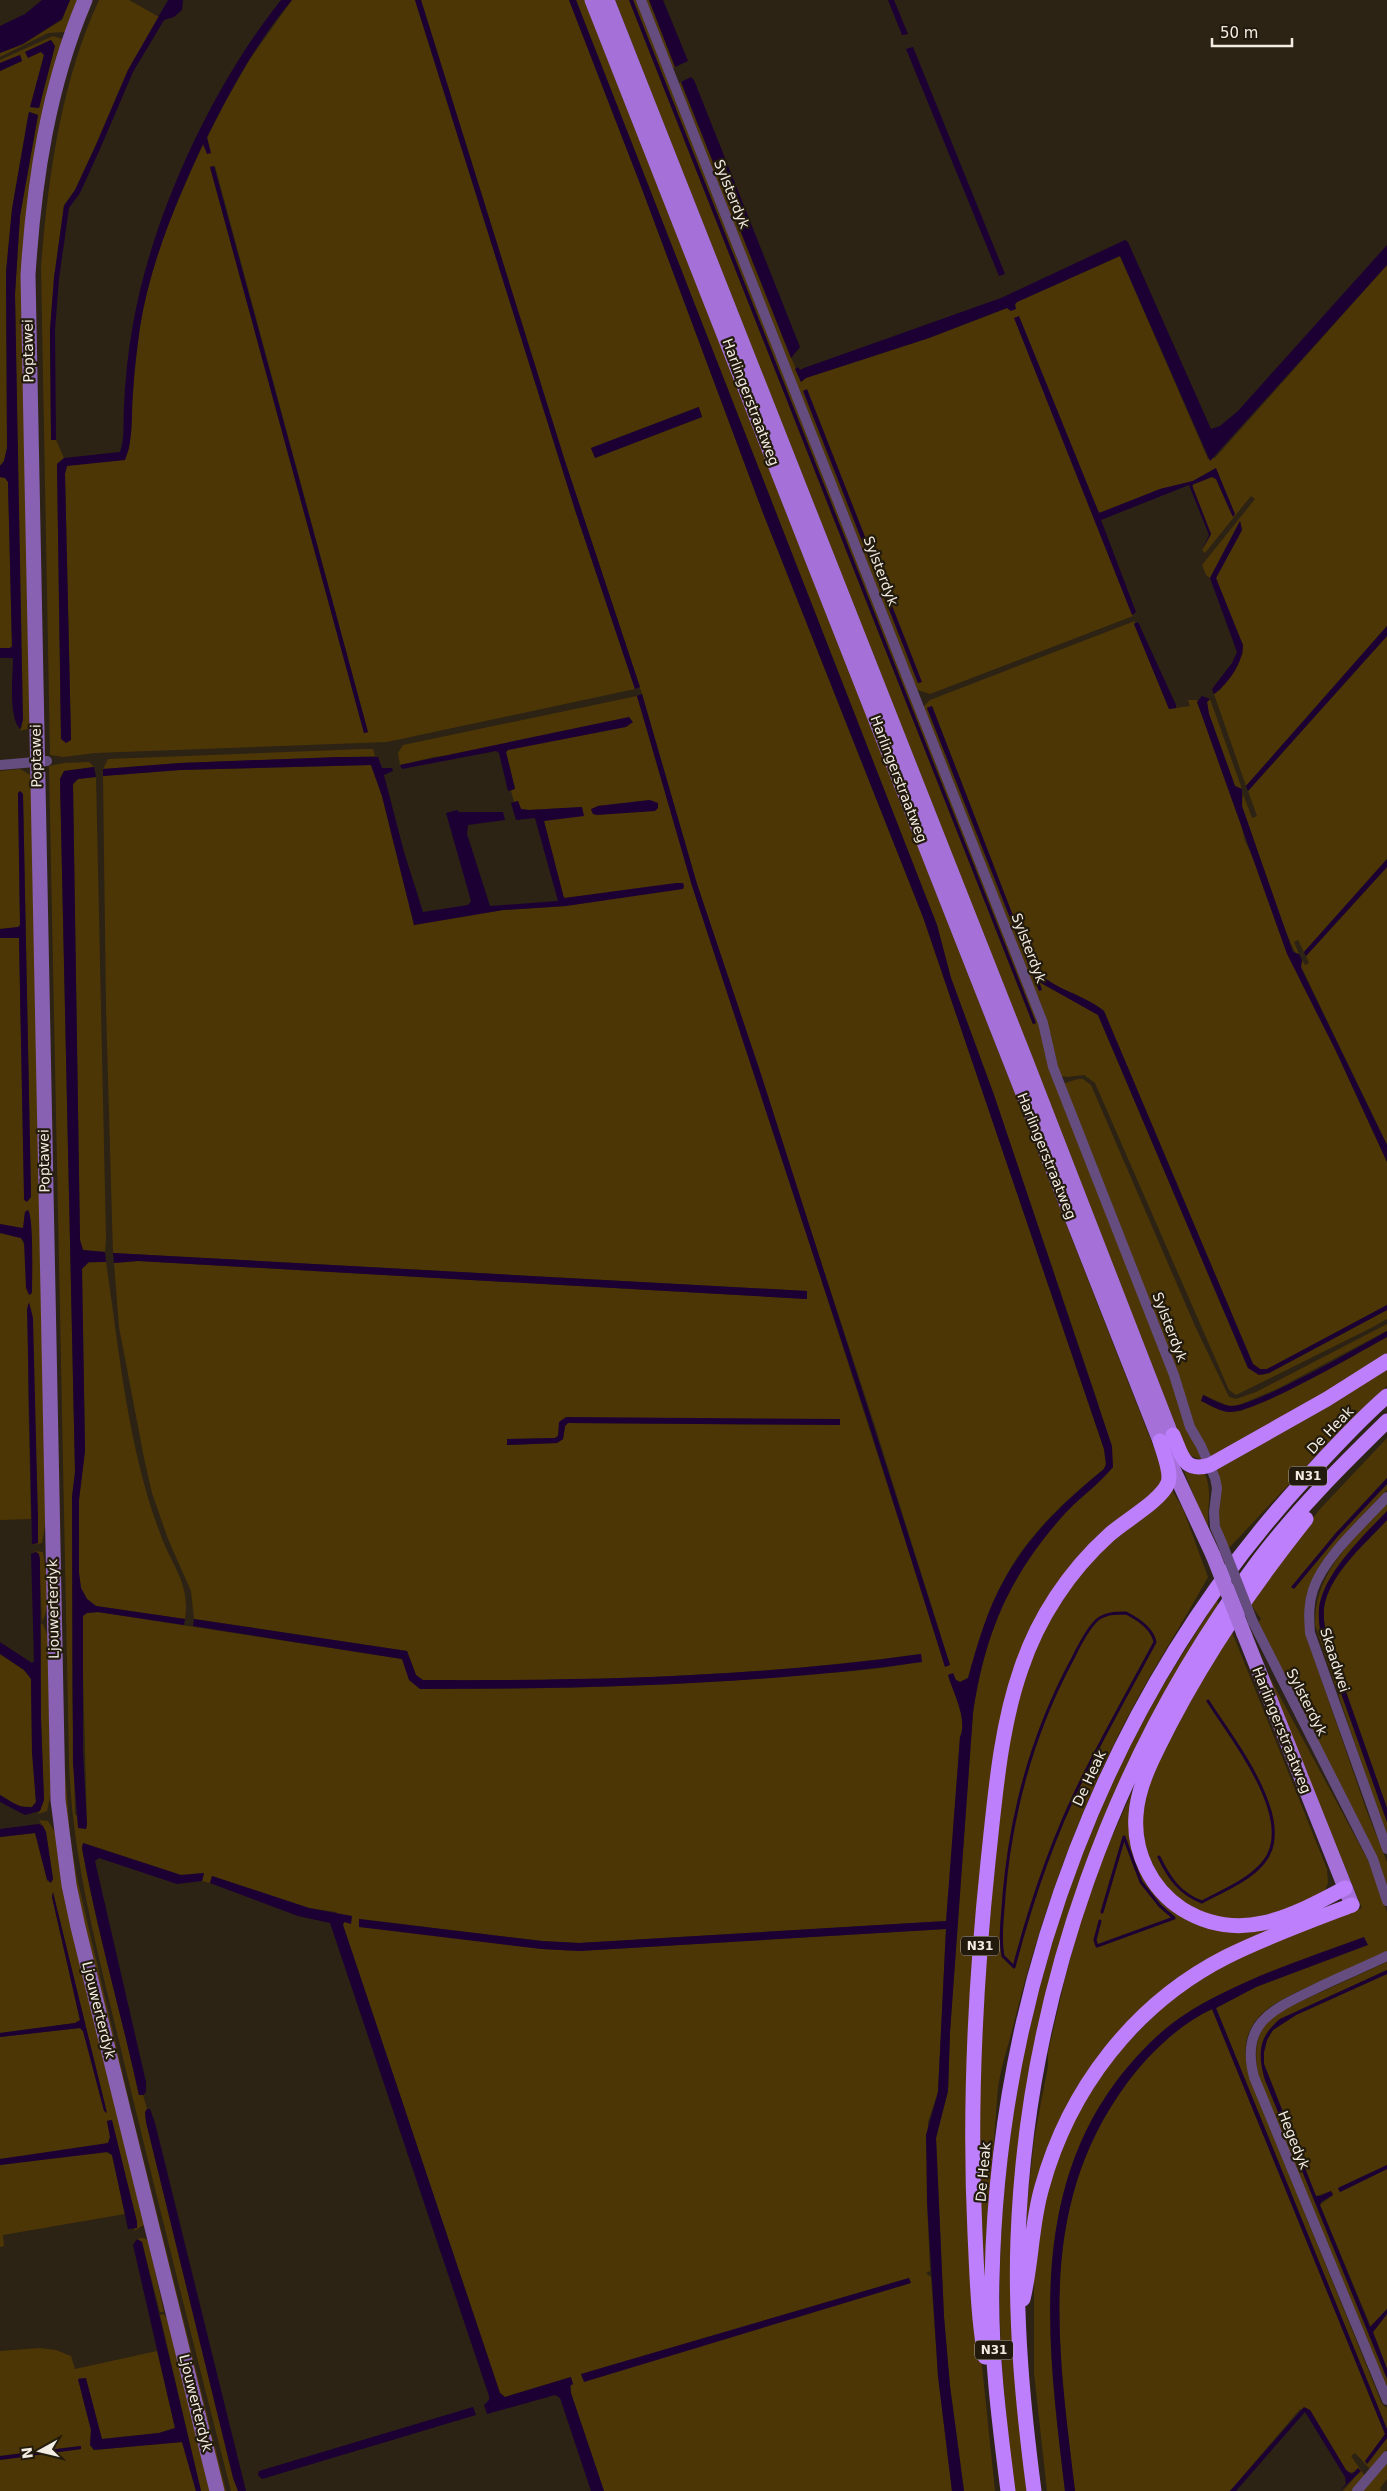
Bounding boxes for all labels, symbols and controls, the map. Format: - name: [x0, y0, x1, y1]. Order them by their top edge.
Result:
- scale bar: [1212, 15, 1292, 47]
- text: 50 m: [1220, 24, 1258, 42]
- street label: Sylsterdyk: [711, 157, 753, 232]
- street label: Poptawei: [19, 319, 37, 383]
- street label: Harlingerstraatweg: [719, 336, 783, 468]
- street label: Sylsterdyk: [860, 534, 902, 609]
- street label: Harlingerstraatweg: [867, 713, 931, 845]
- street label: Poptawei: [27, 724, 45, 788]
- street label: Sylsterdyk: [1008, 911, 1050, 986]
- street label: Harlingerstraatweg: [1014, 1090, 1080, 1222]
- street label: Poptawei: [35, 1129, 53, 1193]
- street label: Sylsterdyk: [1149, 1290, 1191, 1365]
- street label: De Heak: [1304, 1402, 1357, 1457]
- road number: N31: [1289, 1466, 1327, 1485]
- street label: Ljouwerterdyk: [44, 1558, 62, 1659]
- street label: Skaadwei: [1317, 1626, 1353, 1694]
- street label: Harlingerstraatweg: [1249, 1664, 1315, 1796]
- street label: Sylsterdyk: [1283, 1666, 1331, 1739]
- street label: De Heak: [1069, 1747, 1109, 1808]
- road number: N31: [961, 1936, 999, 1955]
- street label: Ljouwerterdyk: [79, 1960, 119, 2061]
- street label: Hegedyk: [1275, 2108, 1313, 2173]
- street label: De Heak: [972, 2141, 994, 2202]
- road number: N31: [975, 2340, 1013, 2360]
- street label: Ljouwerterdyk: [176, 2353, 216, 2454]
- north arrow: [15, 2426, 65, 2476]
- text: N: [18, 2446, 36, 2460]

